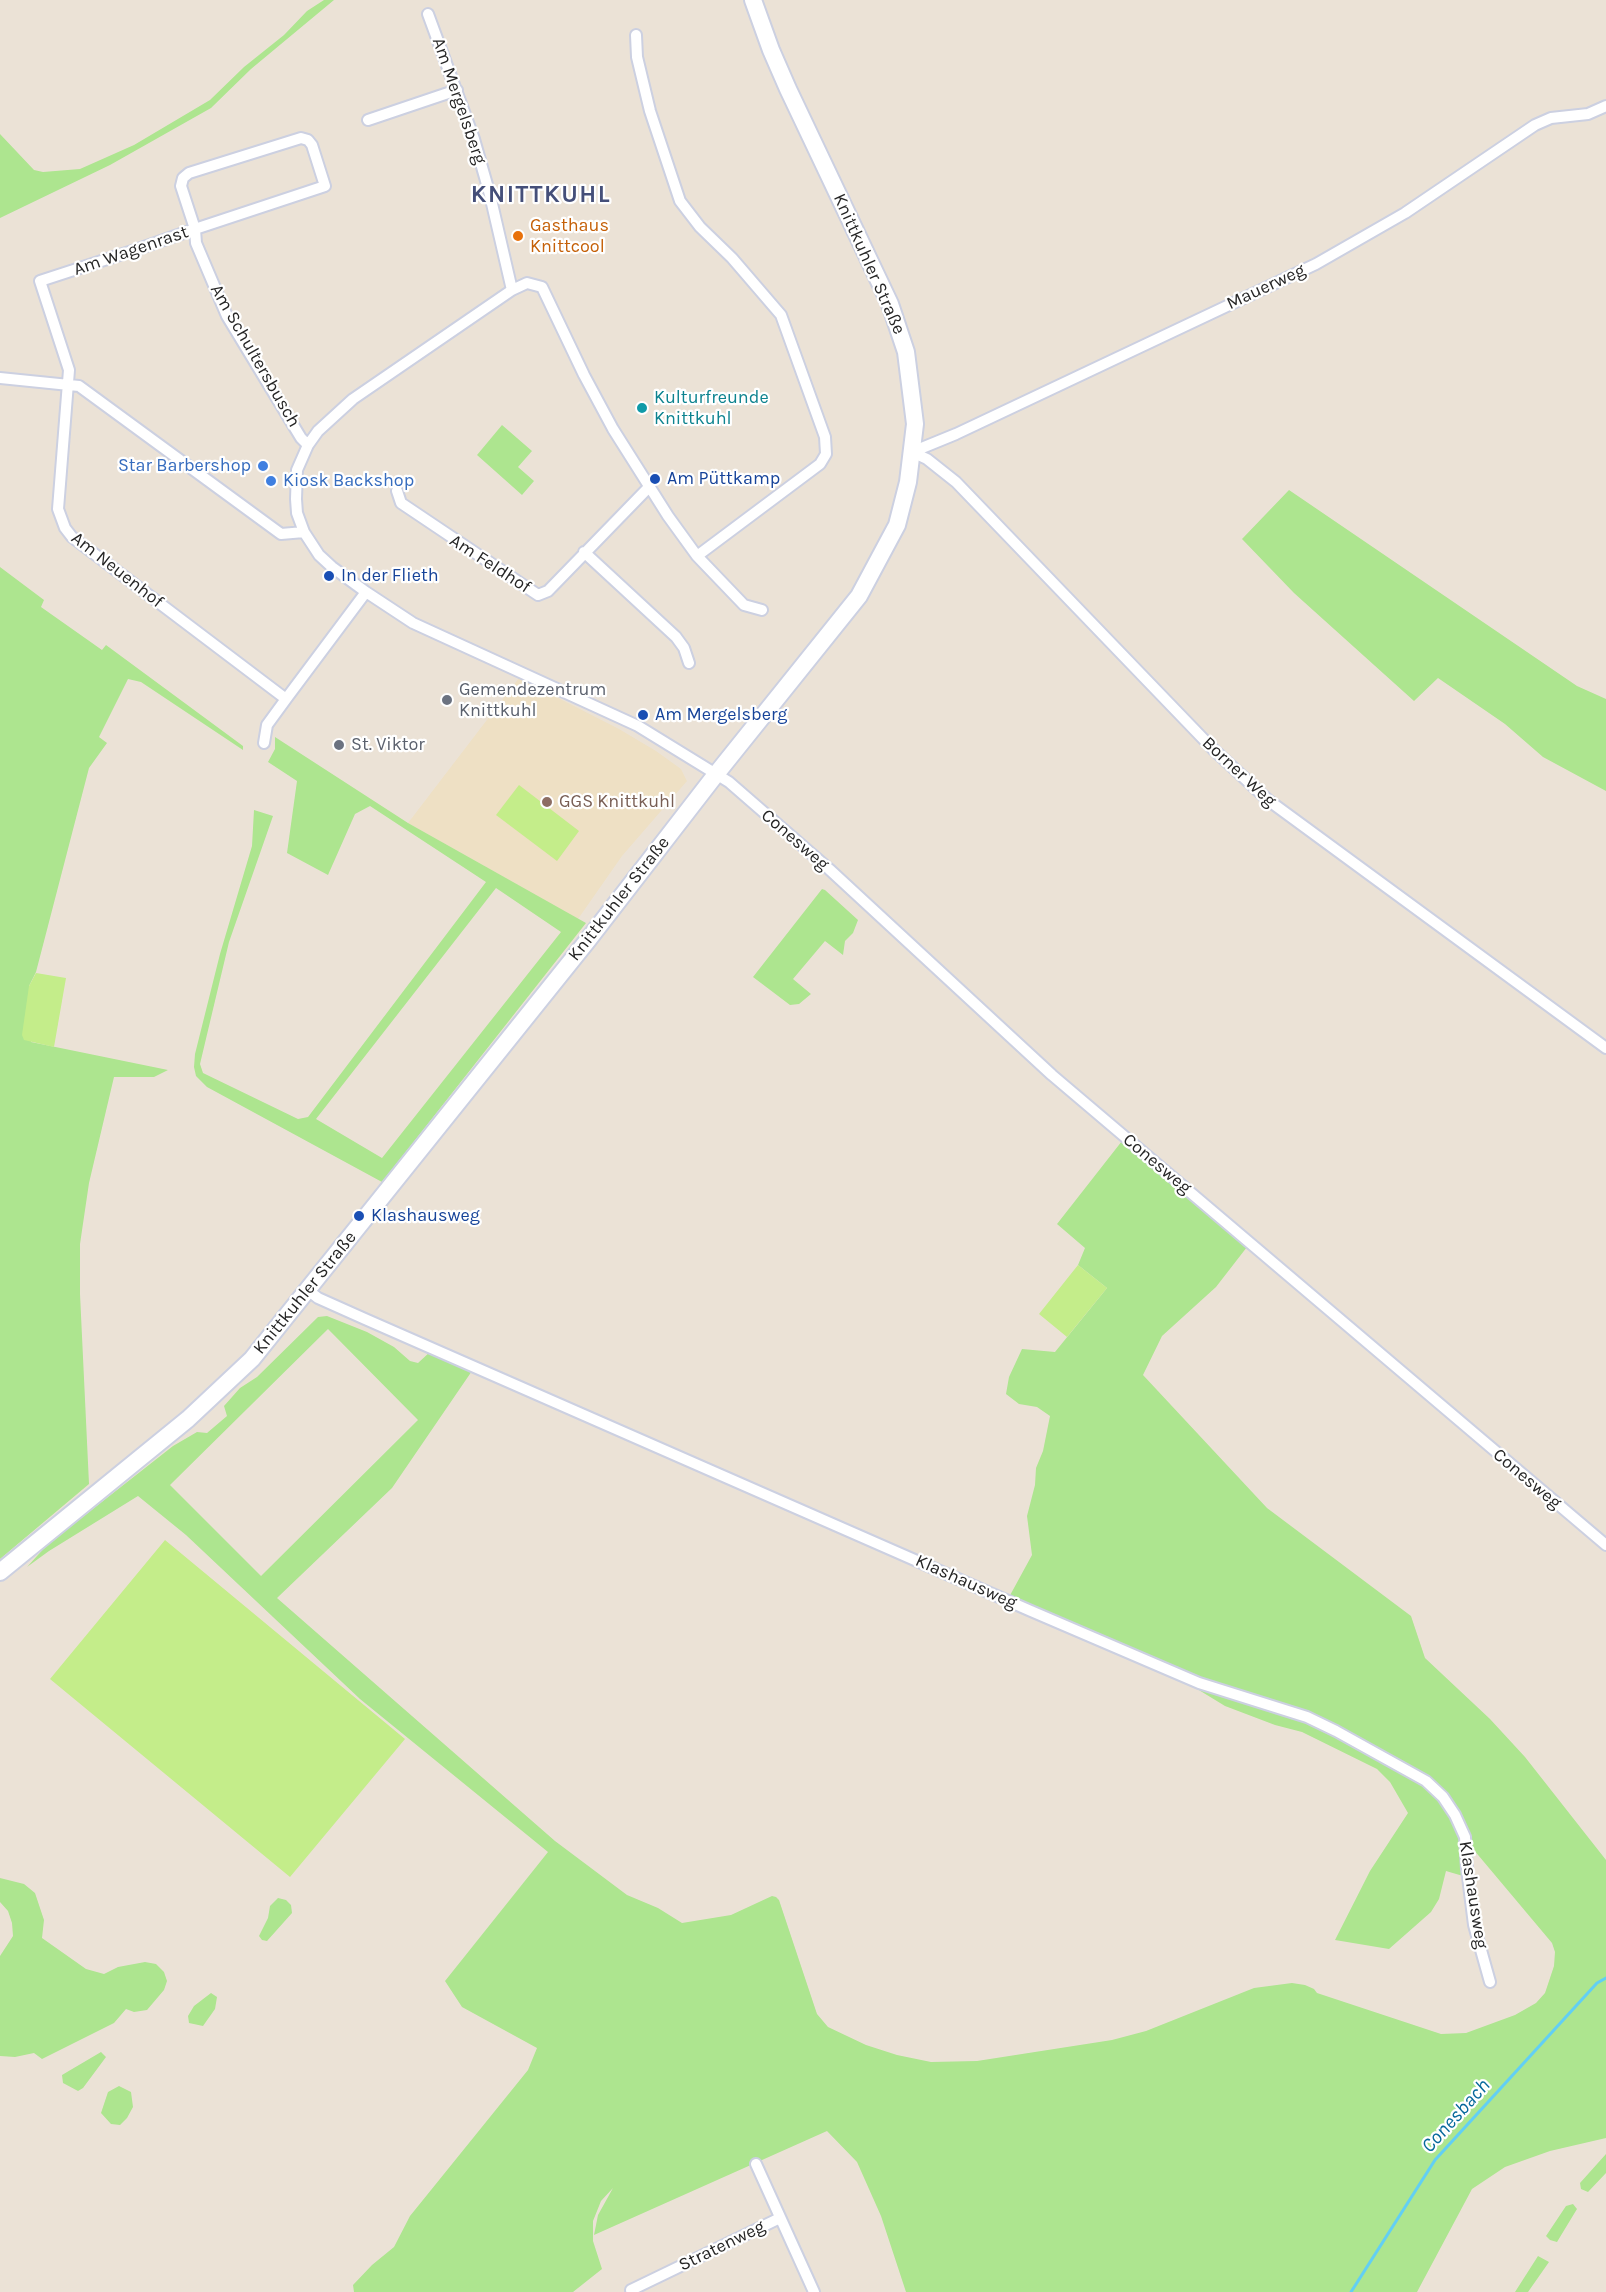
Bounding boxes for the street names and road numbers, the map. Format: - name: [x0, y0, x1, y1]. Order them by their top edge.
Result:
- street label: Am Mergelsberg: [427, 35, 491, 167]
- street label: Knittkuhler Straße: [828, 190, 910, 338]
- street label: Am Wagenrast: [71, 221, 191, 281]
- street label: Mauerweg: [1223, 259, 1309, 315]
- street label: Am Schultersbusch: [205, 281, 305, 431]
- street label: Am Neuenhof: [67, 527, 167, 613]
- street label: Am Feldhof: [445, 530, 535, 598]
- street label: Borner Weg: [1198, 732, 1280, 812]
- street label: Conesweg: [757, 805, 833, 875]
- street label: Knittkuhler Straße: [564, 832, 674, 966]
- street label: Conesweg: [1118, 1129, 1196, 1199]
- street label: Knittkuhler Straße: [249, 1227, 361, 1359]
- street label: Conesweg: [1488, 1444, 1566, 1514]
- street label: Klashausweg: [912, 1550, 1020, 1614]
- street label: Klashausweg: [1454, 1840, 1492, 1950]
- street label: Stratenweg: [675, 2216, 769, 2276]

